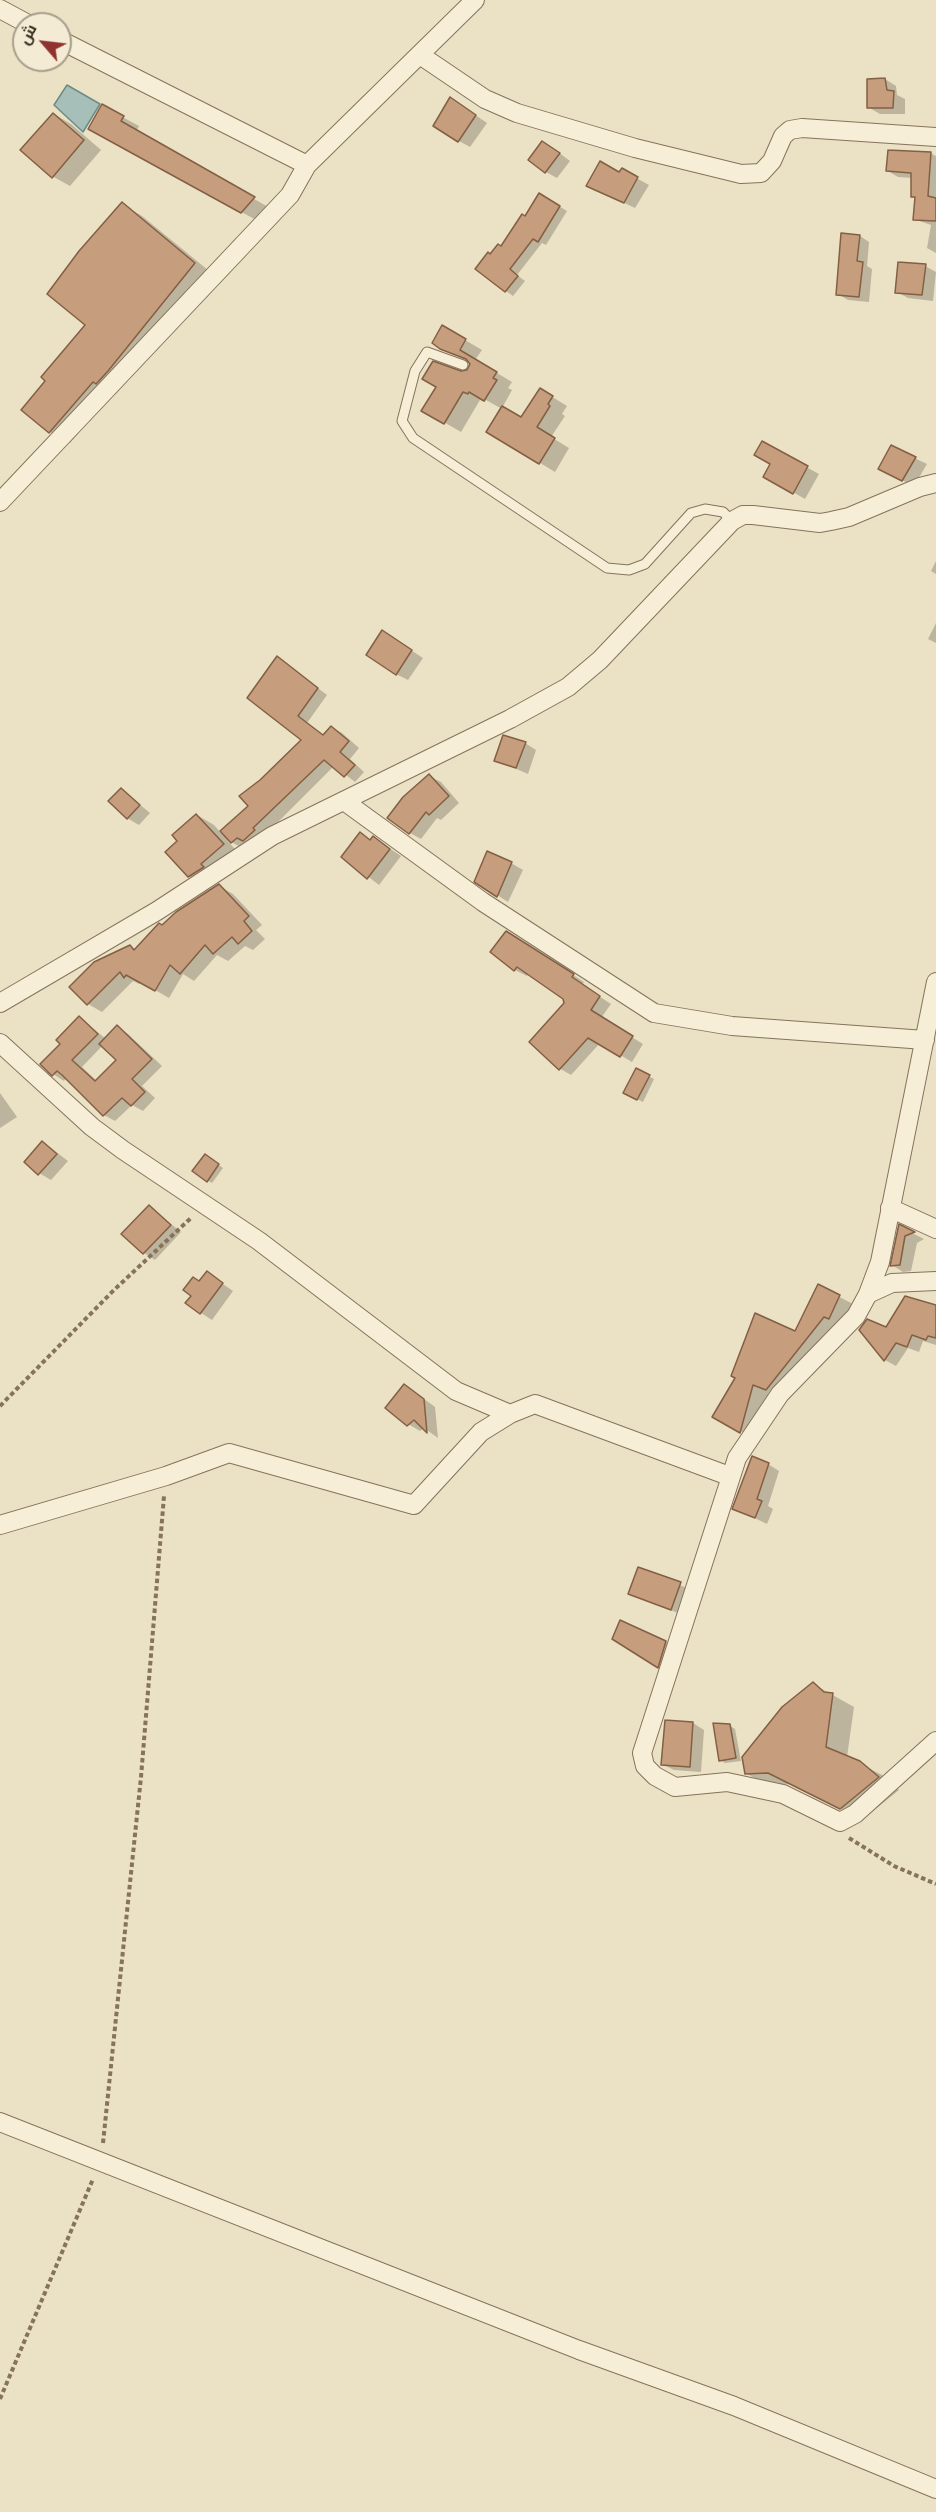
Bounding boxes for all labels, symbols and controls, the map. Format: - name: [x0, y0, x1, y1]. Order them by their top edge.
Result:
- north arrow: [12, 12, 72, 72]
- text: ش: [14, 21, 41, 48]

